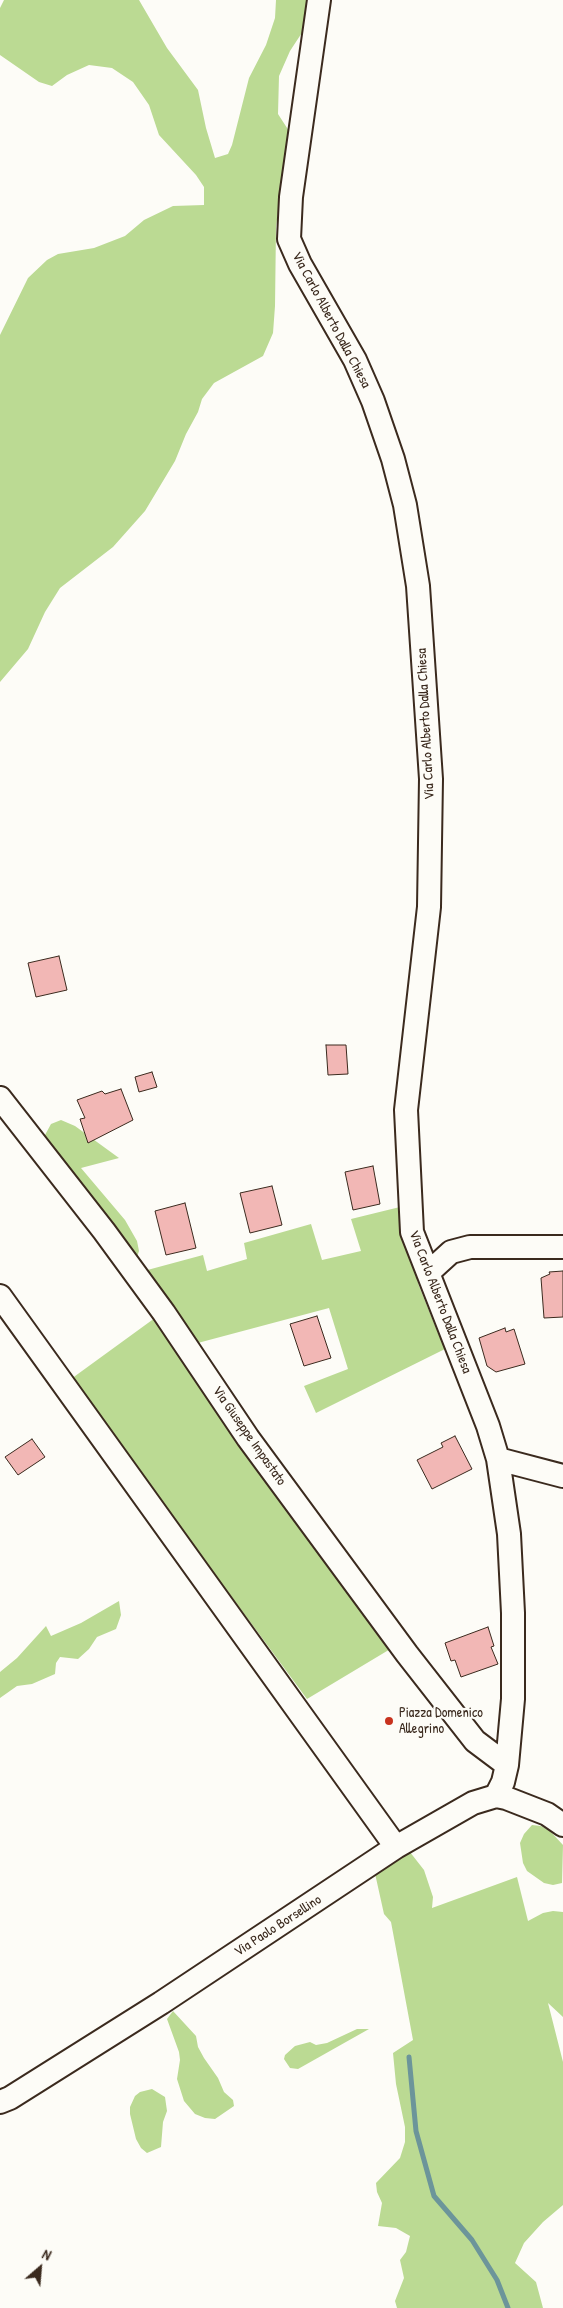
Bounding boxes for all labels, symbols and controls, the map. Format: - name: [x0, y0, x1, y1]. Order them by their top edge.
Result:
- street label: Via Carlo Alberto Dalla Chiesa: [288, 249, 374, 391]
- street label: Via Carlo Alberto Dalla Chiesa: [414, 648, 438, 800]
- street label: Via Carlo Alberto Dalla Chiesa: [405, 1228, 475, 1376]
- street label: Via Giuseppe Impastato: [208, 1383, 290, 1489]
- place label: Piazza Domenico Allegrino: [399, 1705, 483, 1738]
- marker: Piazza Domenico Allegrino: [383, 1715, 395, 1727]
- street label: Via Paolo Borsellino: [231, 1892, 325, 1960]
- north arrow: [15, 2243, 65, 2293]
- text: N: [39, 2244, 55, 2264]

